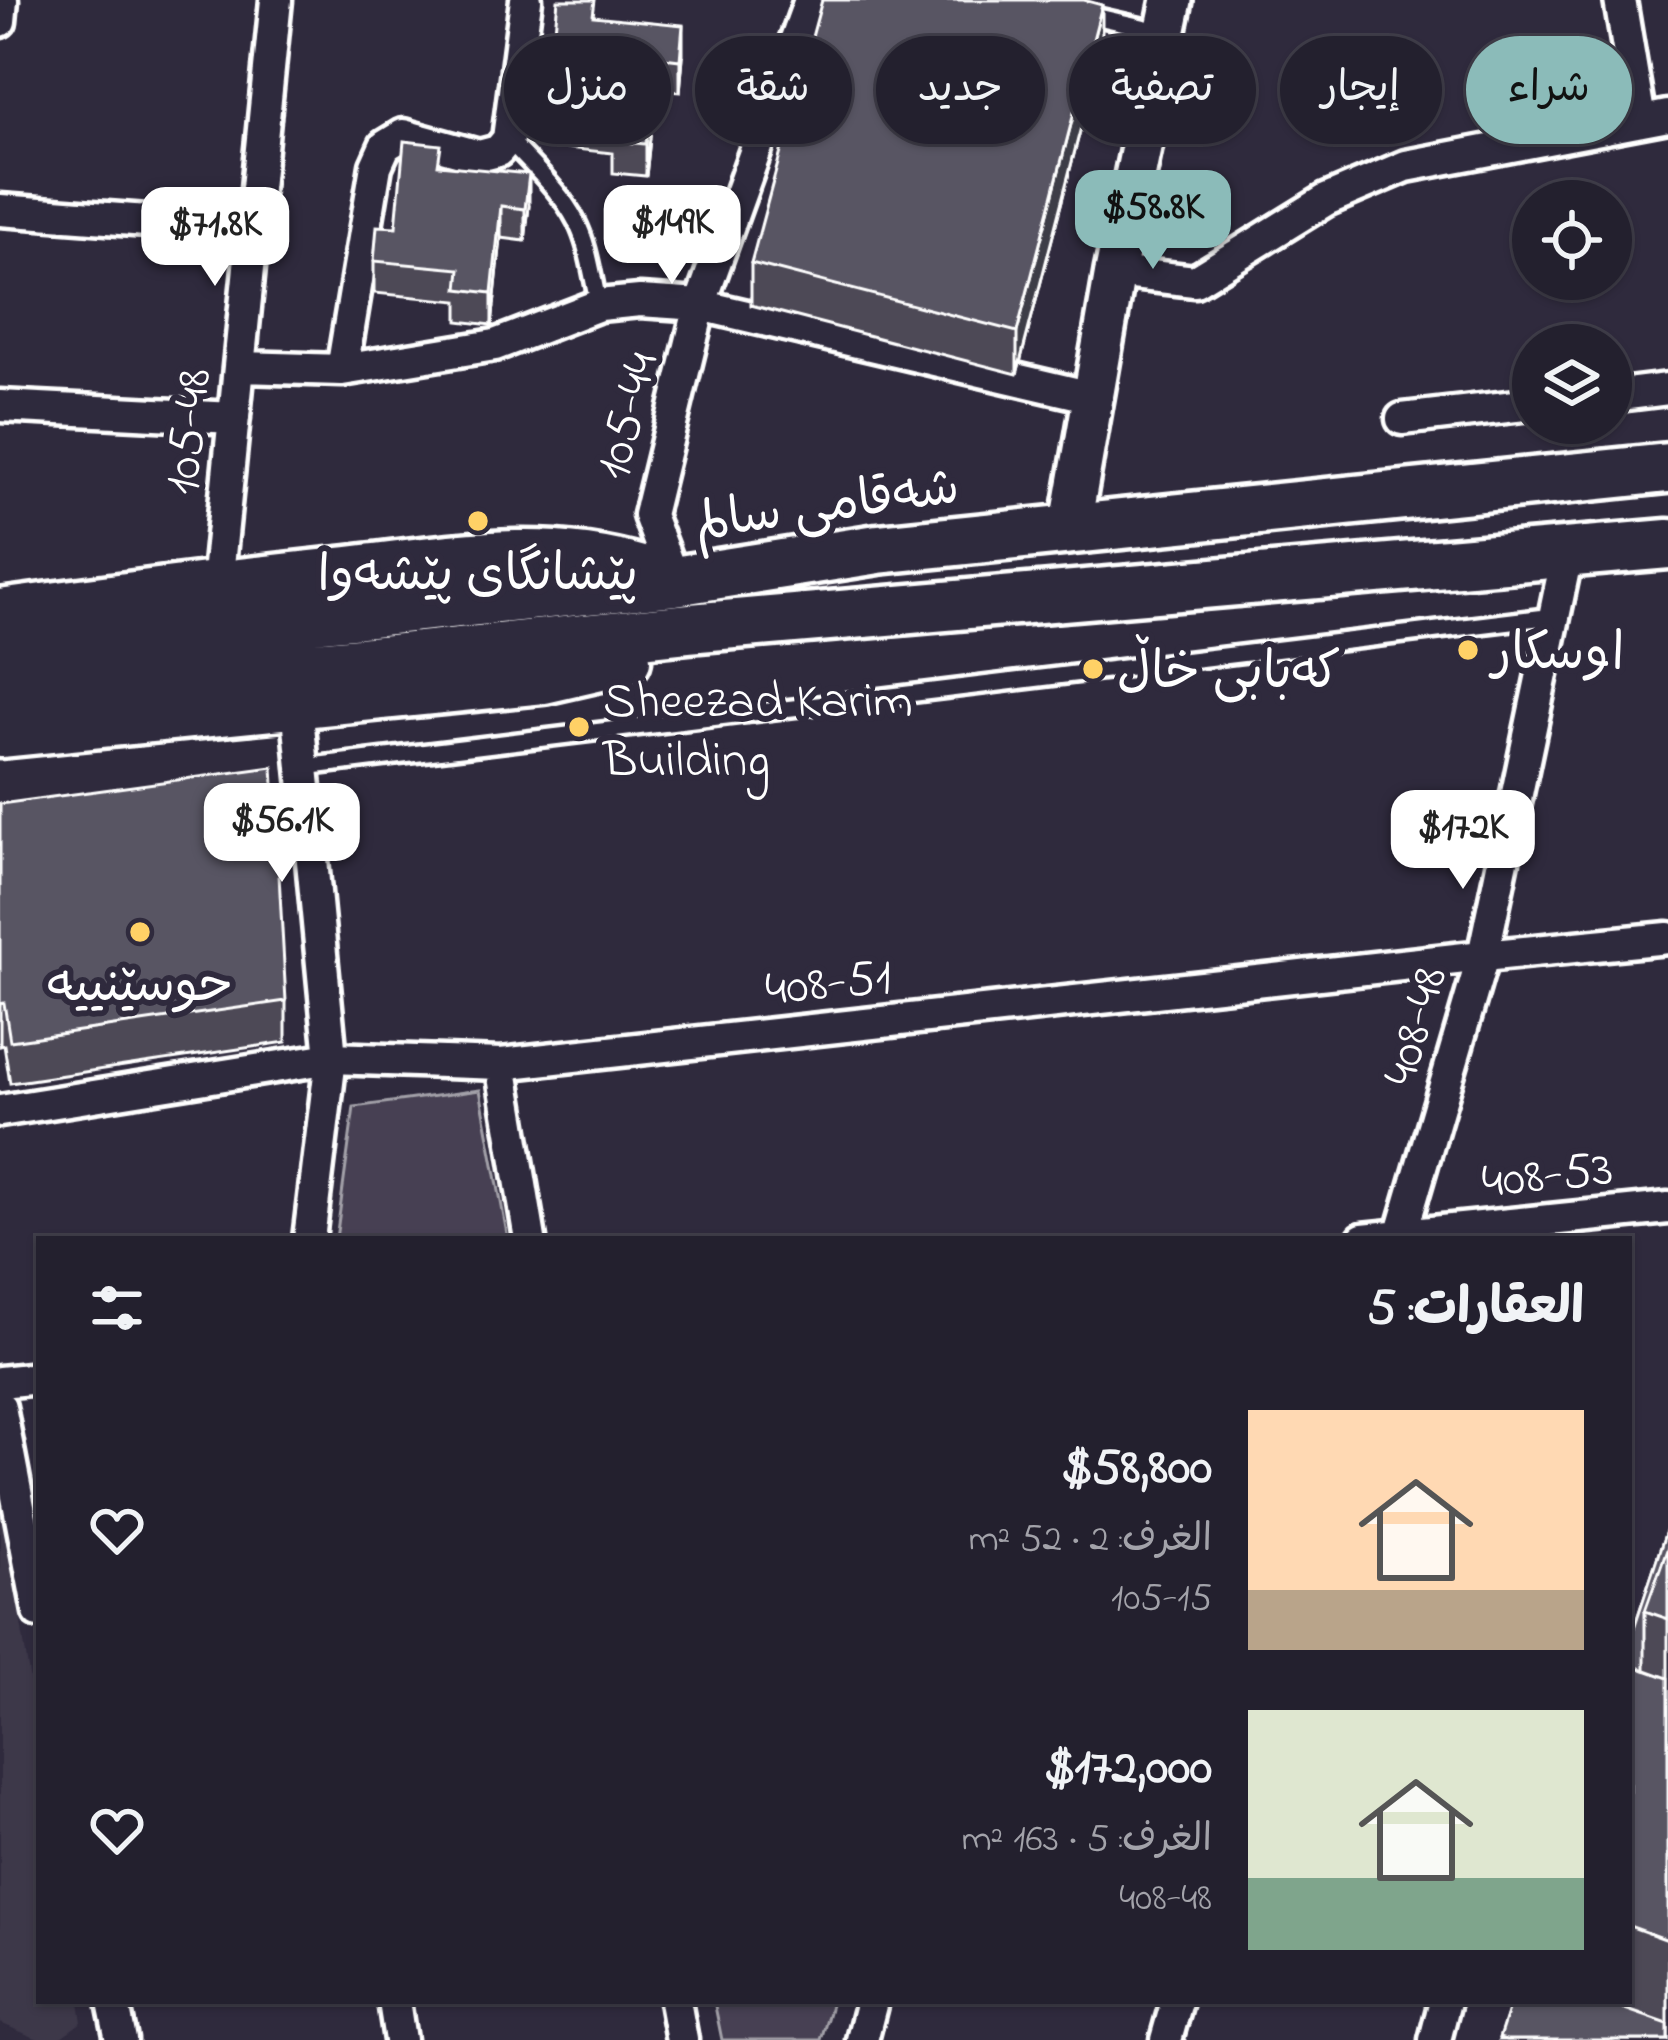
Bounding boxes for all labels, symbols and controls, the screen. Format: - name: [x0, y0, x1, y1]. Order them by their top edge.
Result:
- chip: منزل: [504, 36, 671, 144]
- chip: شقة: [695, 36, 852, 144]
- chip: جديد: [876, 36, 1045, 144]
- chip: تصفية: [1069, 36, 1256, 144]
- chip: إيجار: [1280, 36, 1442, 144]
- chip: شراء: [1466, 36, 1632, 144]
- pin: $58.8K: [1055, 170, 1251, 272]
- text: $58.8K: [1102, 180, 1204, 237]
- map controls: [1512, 180, 1632, 444]
- button: locate: [1512, 180, 1632, 300]
- pin: $149K: [588, 185, 756, 287]
- pin: $71.8K: [117, 187, 313, 289]
- text: $149K: [631, 195, 713, 252]
- text: $71.8K: [168, 197, 262, 254]
- button: layers: [1512, 324, 1632, 444]
- street label: 105-44: [577, 345, 681, 488]
- street label: 105-48: [147, 365, 234, 498]
- street label: شەقامی سالم: [689, 452, 964, 563]
- marker: پێشانگای پێشەوا: [465, 508, 491, 534]
- place label: پێشانگای پێشەوا: [318, 539, 638, 614]
- place label: اوسكار: [1488, 618, 1624, 693]
- place label: کەبابی خاڵ: [1117, 634, 1341, 712]
- marker: اوسكار: [1455, 637, 1481, 663]
- marker: کەبابی خاڵ: [1080, 656, 1106, 682]
- place label: Sheezad Karim Building: [601, 666, 913, 800]
- marker: Sheezad Karim Building: [566, 714, 592, 740]
- pin: $56.1K: [184, 783, 380, 885]
- pin: $172K: [1379, 790, 1547, 892]
- text: $56.1K: [231, 793, 333, 850]
- text: $172K: [1418, 800, 1508, 857]
- marker: حوسێنییە: [127, 919, 153, 945]
- street label: 408-51: [762, 942, 895, 1029]
- place label: حوسێنییە: [47, 950, 233, 1025]
- street label: 408-48: [1365, 958, 1470, 1095]
- street label: 408-53: [1478, 1133, 1617, 1222]
- text: العقارات: 5: [1367, 1272, 1584, 1347]
- icon: filters: [84, 1275, 150, 1341]
- text: $58,800: [1061, 1432, 1212, 1507]
- icon: home: [1344, 1458, 1488, 1602]
- icon: heart: [84, 1497, 150, 1563]
- text: الغرف: 2 · 52 m²: [968, 1512, 1212, 1569]
- text: 105-15: [1111, 1571, 1212, 1628]
- text: $172,000: [1044, 1732, 1212, 1807]
- icon: home: [1344, 1758, 1488, 1902]
- icon: heart: [84, 1797, 150, 1863]
- text: الغرف: 5 · 163 m²: [962, 1812, 1212, 1869]
- text: 408-48: [1119, 1871, 1212, 1928]

